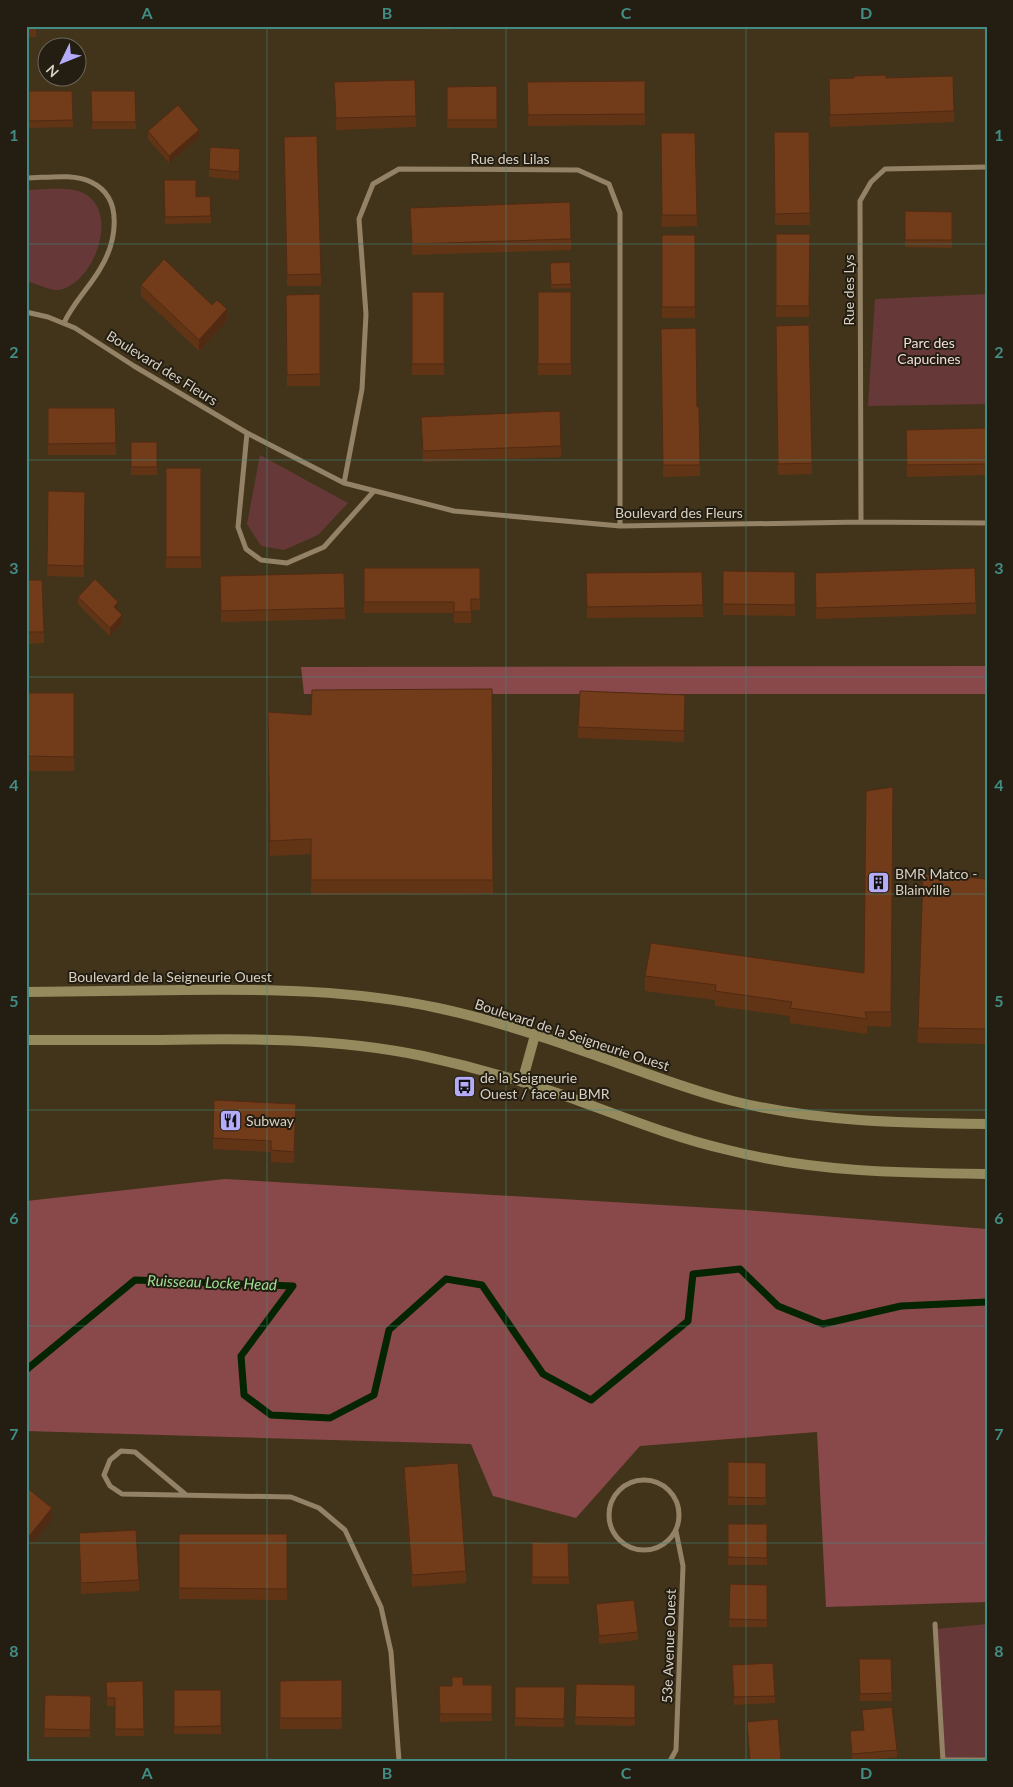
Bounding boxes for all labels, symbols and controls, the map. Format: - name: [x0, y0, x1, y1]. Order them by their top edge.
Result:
- text: A: [140, 3, 153, 22]
- text: B: [382, 3, 392, 22]
- text: C: [621, 3, 632, 22]
- text: D: [860, 3, 872, 22]
- north arrow: [38, 38, 88, 88]
- text: N: [42, 61, 62, 81]
- text: 1: [9, 125, 19, 144]
- text: 1: [994, 125, 1004, 144]
- street label: Rue des Lilas: [470, 150, 550, 167]
- street label: Rue des Lys: [840, 254, 857, 326]
- street label: Boulevard des Fleurs: [104, 327, 221, 409]
- park label: Parc des Capucines: [897, 334, 961, 367]
- text: 2: [9, 342, 19, 361]
- text: 2: [994, 342, 1004, 361]
- street label: Boulevard des Fleurs: [615, 504, 743, 521]
- text: 3: [9, 558, 19, 577]
- text: 3: [994, 558, 1004, 577]
- text: 4: [9, 775, 19, 794]
- text: 4: [994, 775, 1004, 794]
- place label: BMR Matco - Blainville: [895, 865, 977, 898]
- building icon: BMR Matco - Blainville: [867, 870, 891, 894]
- street label: Boulevard de la Seigneurie Ouest: [68, 968, 272, 985]
- text: 5: [9, 991, 19, 1010]
- text: 5: [994, 991, 1004, 1010]
- street label: Boulevard de la Seigneurie Ouest: [473, 995, 672, 1074]
- place label: de la Seigneurie Ouest / face au BMR: [480, 1069, 610, 1102]
- bus stop icon: de la Seigneurie Ouest / face au BMR: [452, 1074, 476, 1098]
- restaurant icon: Subway: [218, 1109, 242, 1133]
- place label: Subway: [246, 1112, 295, 1129]
- text: 6: [9, 1208, 19, 1227]
- text: 6: [994, 1208, 1004, 1227]
- water label: Ruisseau Locke Head: [147, 1271, 277, 1293]
- text: 7: [9, 1424, 19, 1443]
- text: 7: [994, 1424, 1004, 1443]
- street label: 53e Avenue Ouest: [658, 1589, 679, 1703]
- text: 8: [9, 1641, 19, 1660]
- text: 8: [994, 1641, 1004, 1660]
- text: A: [140, 1763, 153, 1782]
- text: B: [382, 1763, 392, 1782]
- text: C: [621, 1763, 632, 1782]
- text: D: [860, 1763, 872, 1782]

